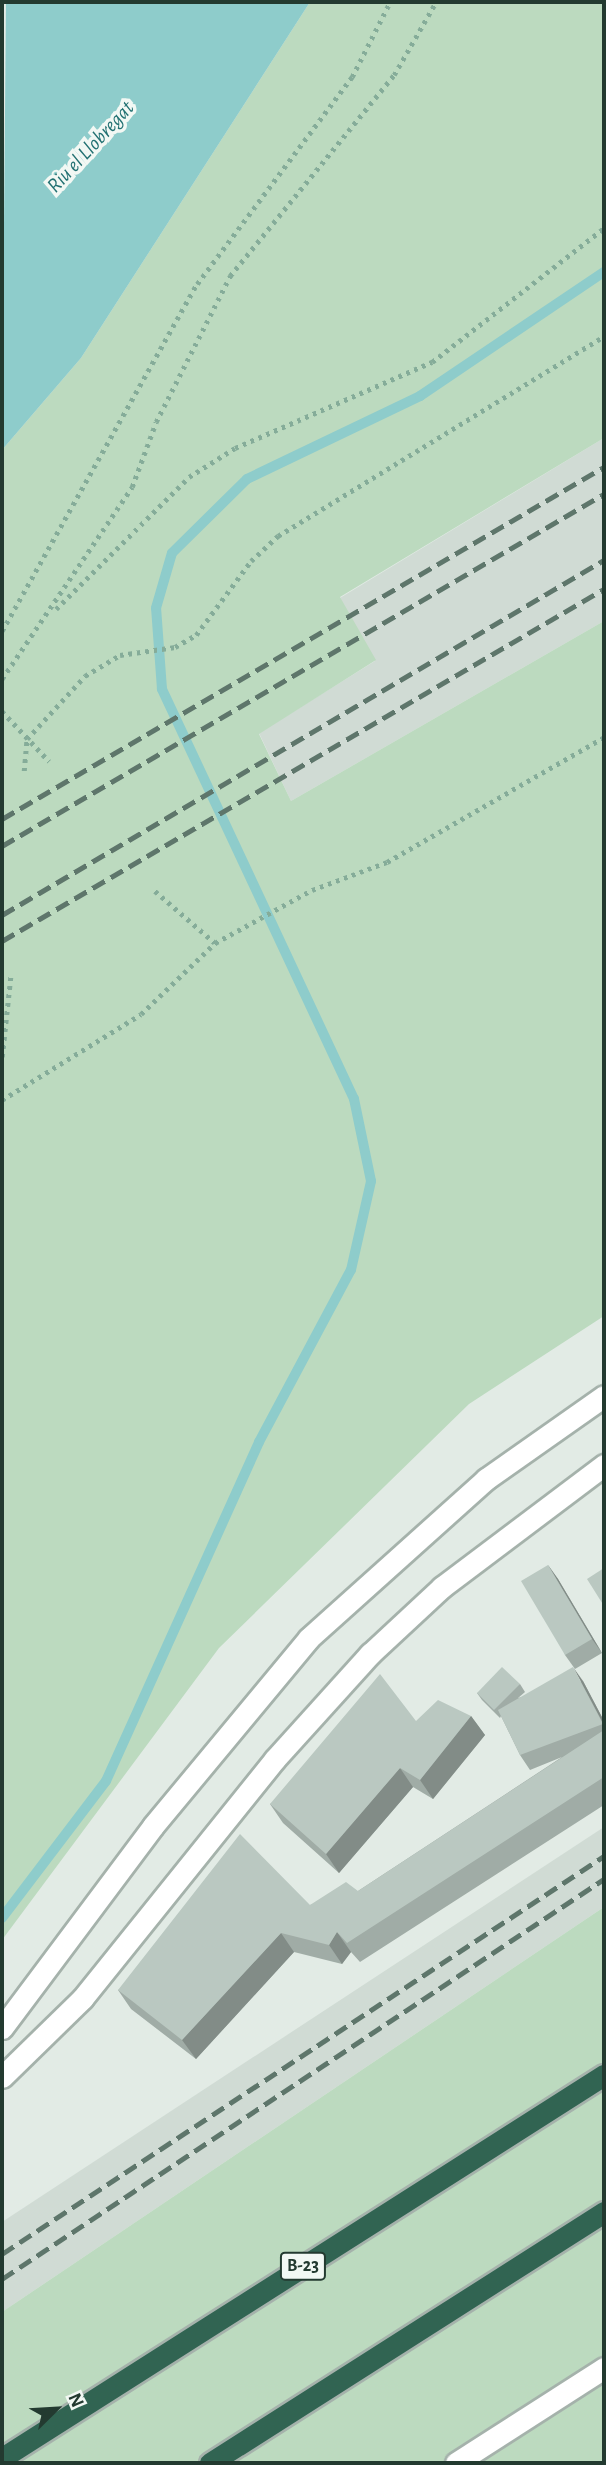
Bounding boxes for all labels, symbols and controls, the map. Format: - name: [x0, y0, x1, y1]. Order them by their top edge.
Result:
- water label: Riu el Llobregat: [42, 96, 140, 198]
- road number: B-23: [278, 2252, 328, 2280]
- north arrow: [21, 2374, 91, 2444]
- text: N: [64, 2390, 87, 2410]

